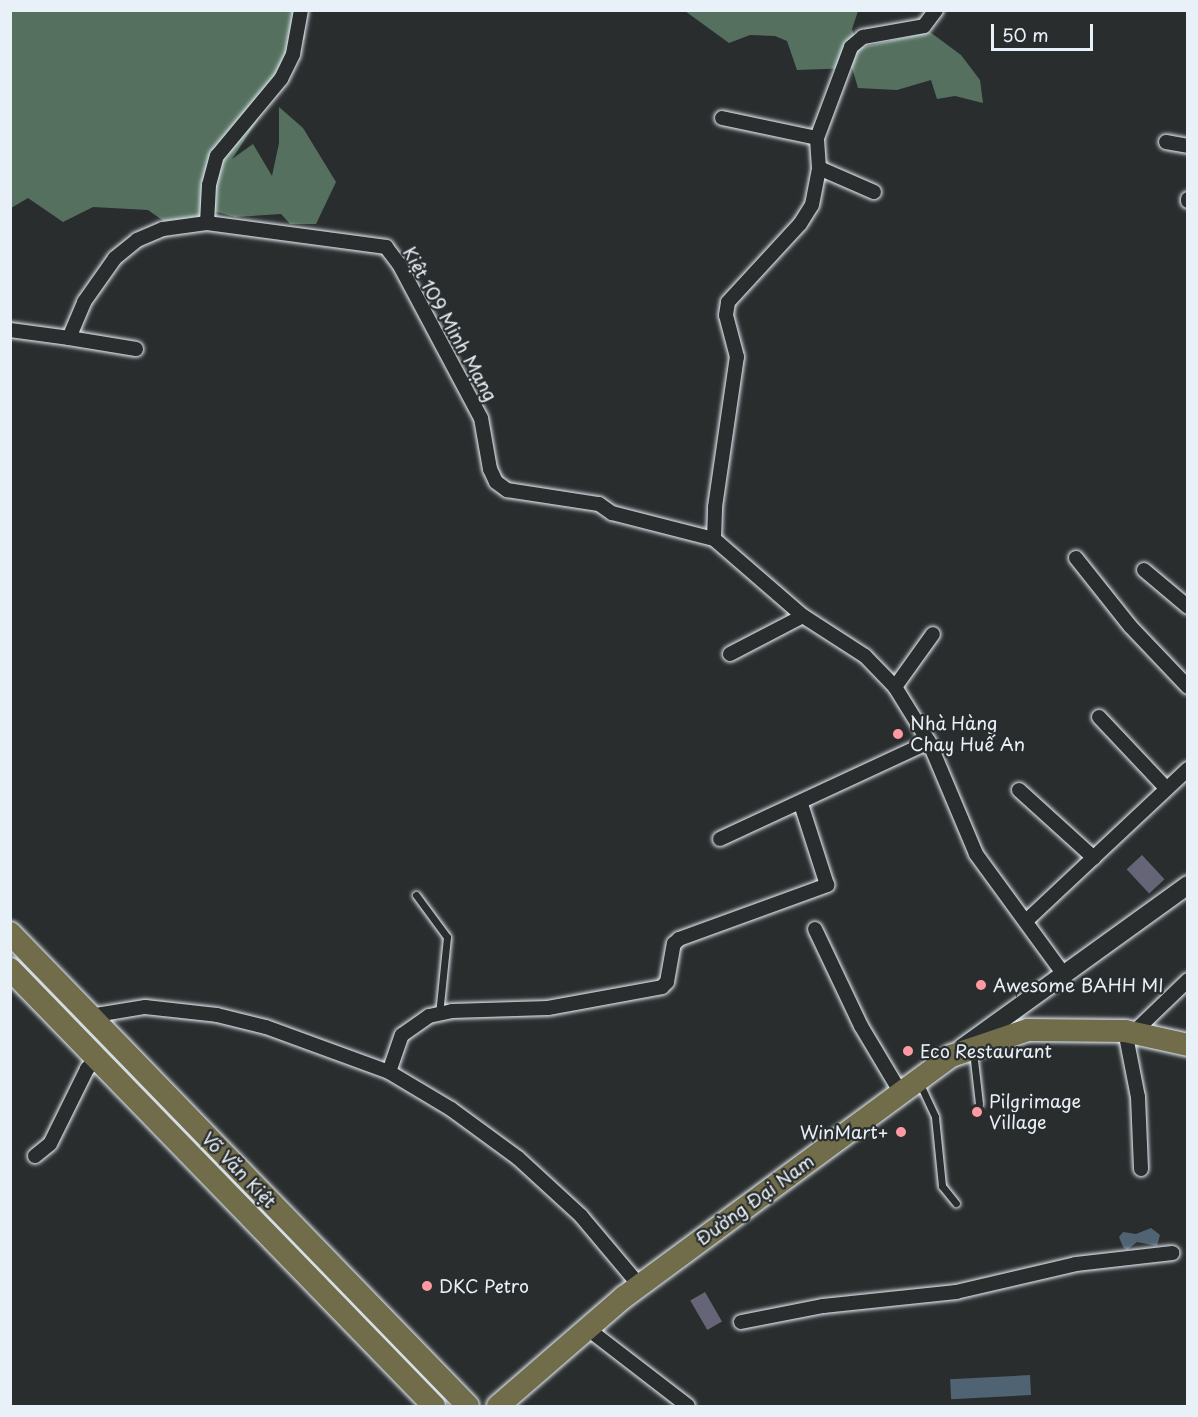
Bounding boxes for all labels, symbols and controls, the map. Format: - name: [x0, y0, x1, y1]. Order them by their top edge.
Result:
- scale bar: [994, 12, 1096, 50]
- text: 50 m: [1002, 21, 1049, 48]
- street label: Kiệt 109 Minh Mạng: [398, 242, 502, 406]
- place label: Nhà Hàng Chay Huế An: [910, 713, 1026, 756]
- marker: Nhà Hàng Chay Huế An: [891, 727, 905, 741]
- place label: Awesome BAHH MI: [993, 974, 1162, 996]
- marker: Awesome BAHH MI: [974, 978, 988, 992]
- place label: Eco Restaurant: [920, 1040, 1052, 1062]
- marker: Eco Restaurant: [901, 1044, 915, 1058]
- place label: Pilgrimage Village: [989, 1091, 1081, 1134]
- marker: Pilgrimage Village: [970, 1105, 984, 1119]
- place label: WinMart+: [800, 1121, 889, 1143]
- marker: WinMart+: [894, 1125, 908, 1139]
- street label: Võ Văn Kiệt: [197, 1127, 281, 1213]
- street label: Đường Đại Nam: [691, 1150, 819, 1250]
- place label: DKC Petro: [439, 1275, 529, 1297]
- marker: DKC Petro: [420, 1279, 434, 1293]

